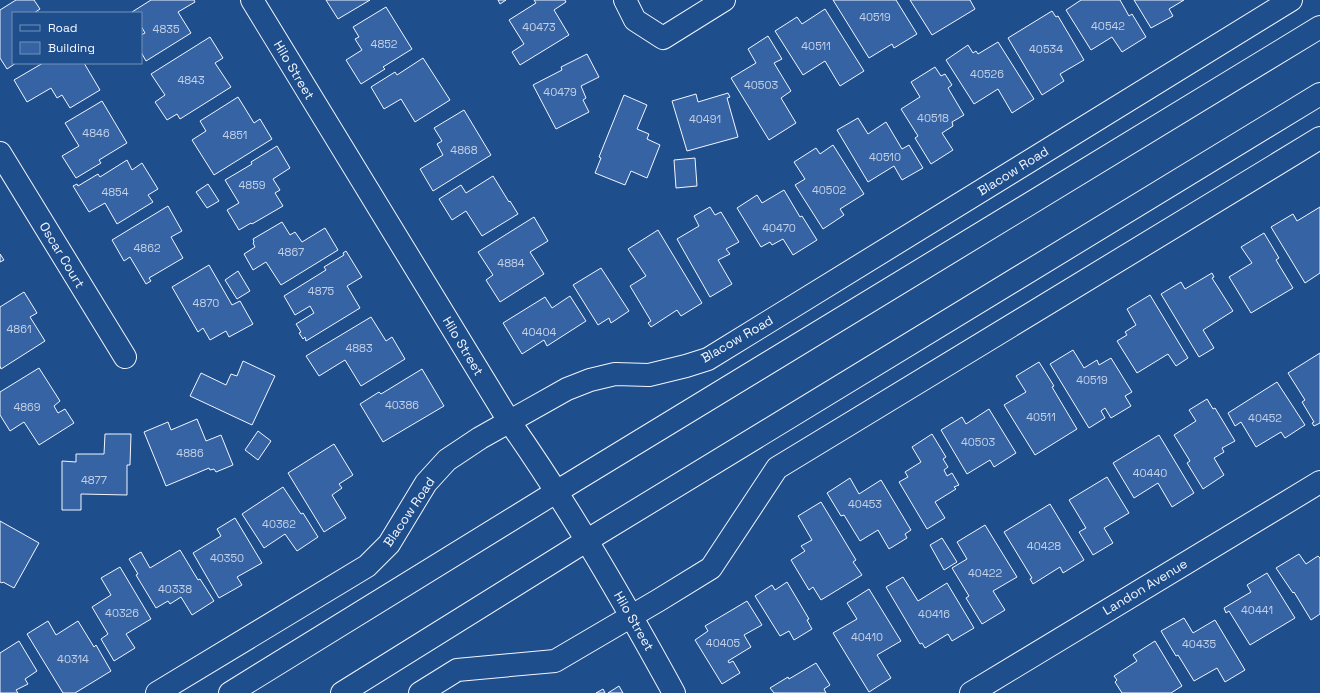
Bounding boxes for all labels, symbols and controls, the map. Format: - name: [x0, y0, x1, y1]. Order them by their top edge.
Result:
- house number: 40519: [859, 10, 891, 24]
- legend: [12, 12, 142, 64]
- house number: 40542: [1091, 19, 1125, 33]
- text: Road: [48, 20, 77, 36]
- house number: 40473: [522, 20, 556, 34]
- house number: 4835: [153, 22, 180, 36]
- street label: Hilo Street: [270, 37, 318, 103]
- house number: 4852: [371, 37, 398, 51]
- house number: 40511: [801, 39, 831, 53]
- text: Building: [48, 40, 95, 56]
- house number: 40534: [1029, 42, 1063, 56]
- house number: 40526: [970, 67, 1004, 81]
- house number: 4843: [177, 73, 205, 87]
- house number: 40503: [744, 78, 778, 92]
- house number: 40479: [543, 85, 577, 99]
- house number: 40518: [917, 111, 949, 125]
- house number: 40491: [689, 112, 721, 126]
- house number: 4846: [82, 126, 110, 140]
- house number: 4851: [223, 128, 247, 142]
- street label: Blacow Road: [974, 142, 1052, 200]
- house number: 4868: [450, 143, 478, 157]
- house number: 40510: [869, 150, 901, 164]
- house number: 4859: [238, 178, 266, 192]
- house number: 40502: [812, 183, 846, 197]
- house number: 4854: [101, 185, 129, 199]
- street label: Oscar Court: [36, 219, 88, 291]
- house number: 40470: [762, 221, 796, 235]
- house number: 4862: [133, 241, 161, 255]
- house number: 4867: [278, 245, 304, 259]
- house number: 4884: [497, 256, 525, 270]
- house number: 4875: [308, 284, 335, 298]
- house number: 4870: [193, 296, 219, 310]
- street label: Blacow Road: [698, 312, 776, 366]
- street label: Hilo Street: [439, 313, 487, 379]
- house number: 4861: [6, 322, 32, 336]
- house number: 40404: [522, 325, 556, 339]
- house number: 4883: [345, 341, 373, 355]
- house number: 40519: [1076, 373, 1108, 387]
- house number: 40386: [385, 398, 419, 412]
- house number: 4869: [13, 400, 41, 414]
- house number: 40511: [1026, 410, 1056, 424]
- house number: 40452: [1248, 411, 1282, 425]
- house number: 40503: [961, 435, 995, 449]
- house number: 4886: [176, 446, 204, 460]
- house number: 40440: [1133, 466, 1167, 480]
- house number: 4877: [81, 473, 107, 487]
- street label: Blacow Road: [379, 474, 439, 550]
- house number: 40453: [848, 497, 882, 511]
- house number: 40362: [262, 517, 296, 531]
- house number: 40428: [1027, 539, 1061, 553]
- house number: 40350: [210, 551, 244, 565]
- street label: Landon Avenue: [1099, 555, 1191, 619]
- house number: 40422: [968, 566, 1002, 580]
- house number: 40338: [158, 582, 192, 596]
- street label: Hilo Street: [610, 588, 658, 654]
- house number: 40441: [1241, 603, 1273, 617]
- house number: 40326: [105, 606, 139, 620]
- house number: 40416: [918, 607, 950, 621]
- house number: 40410: [851, 630, 883, 644]
- house number: 40405: [706, 636, 741, 650]
- house number: 40435: [1182, 637, 1216, 651]
- house number: 40314: [57, 652, 89, 666]

